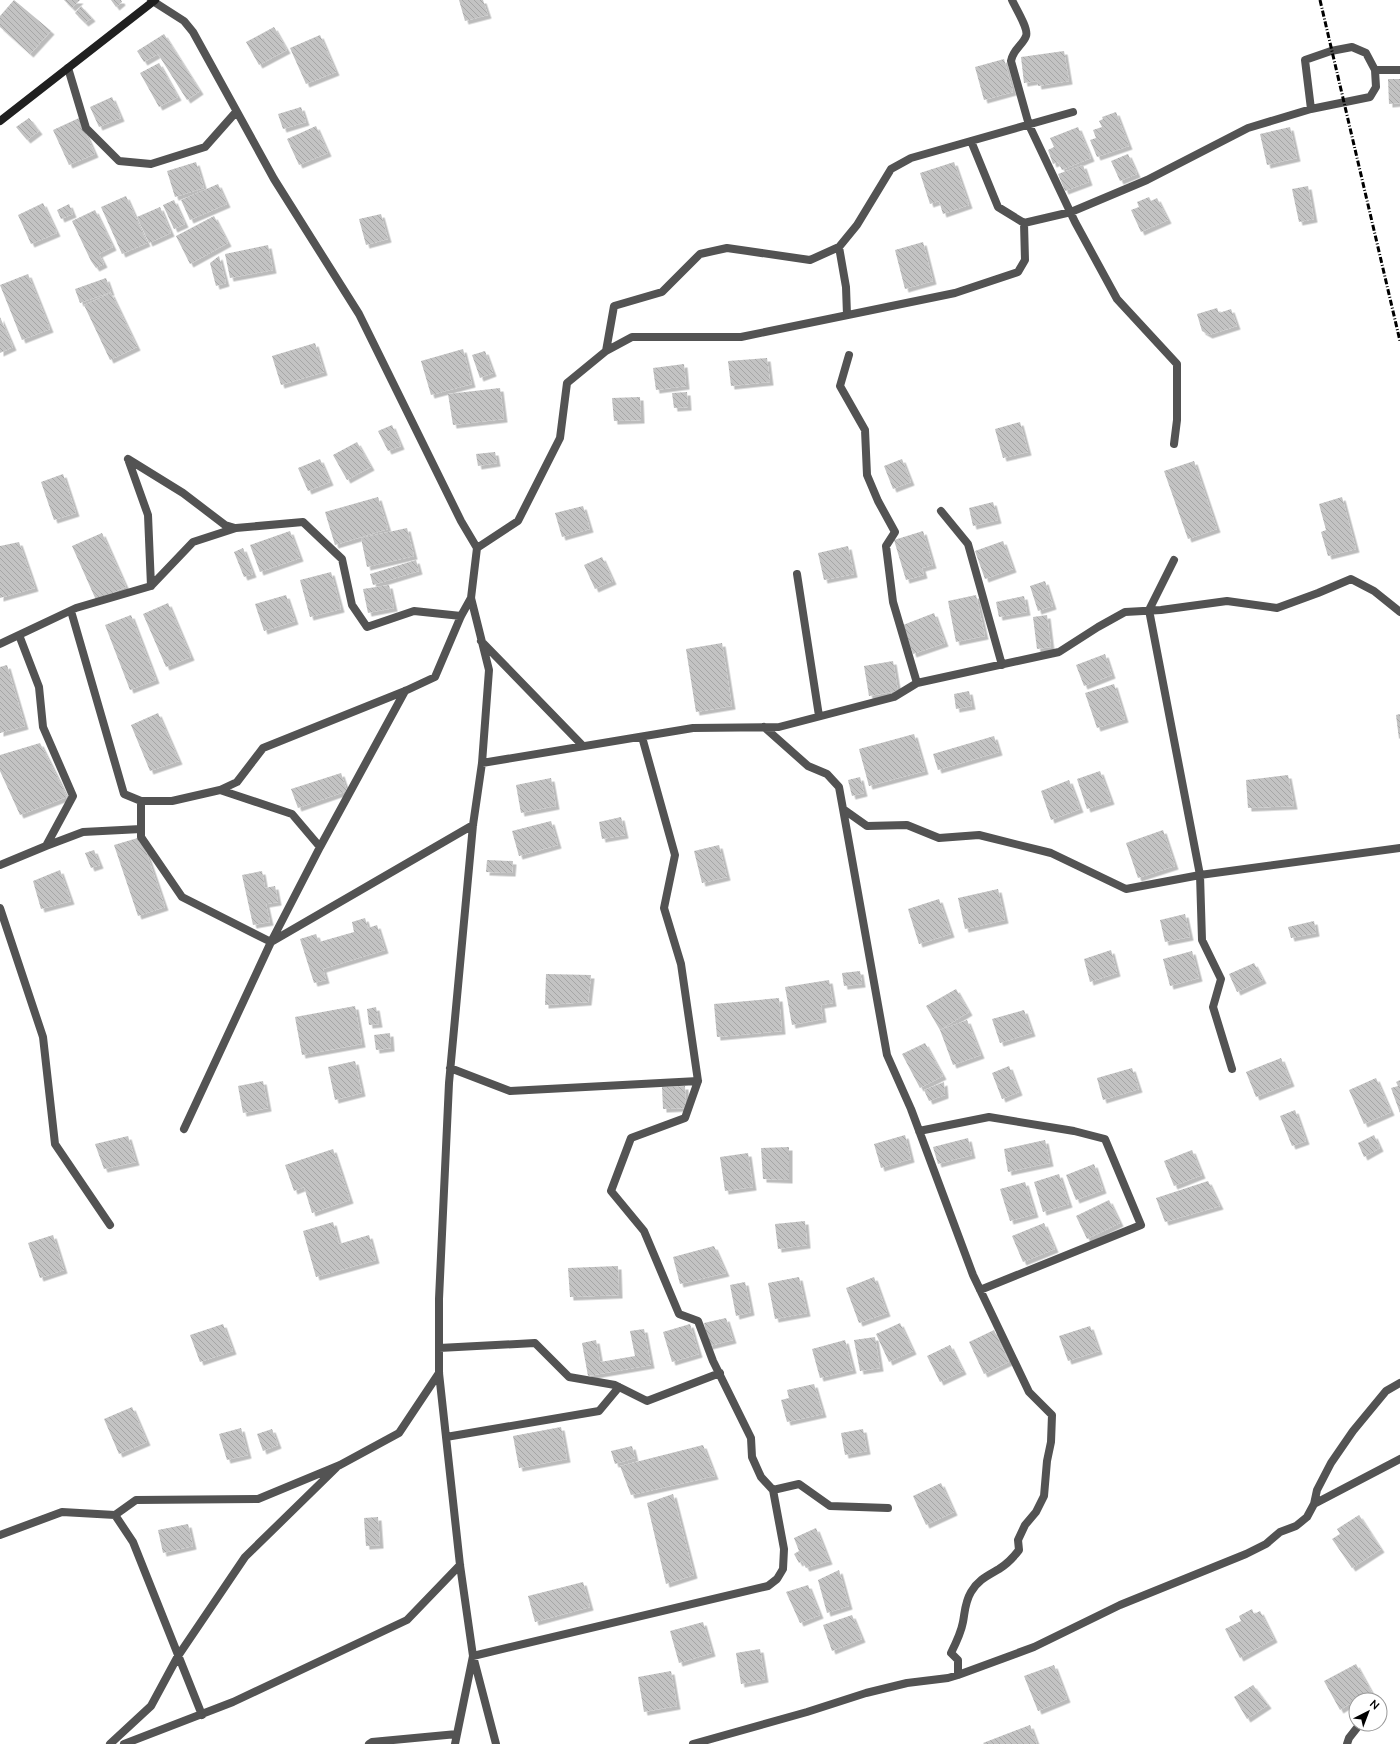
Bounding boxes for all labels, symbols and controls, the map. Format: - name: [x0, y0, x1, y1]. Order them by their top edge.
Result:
- north arrow: [1348, 1692, 1388, 1732]
- text: N: [1366, 1697, 1382, 1713]

